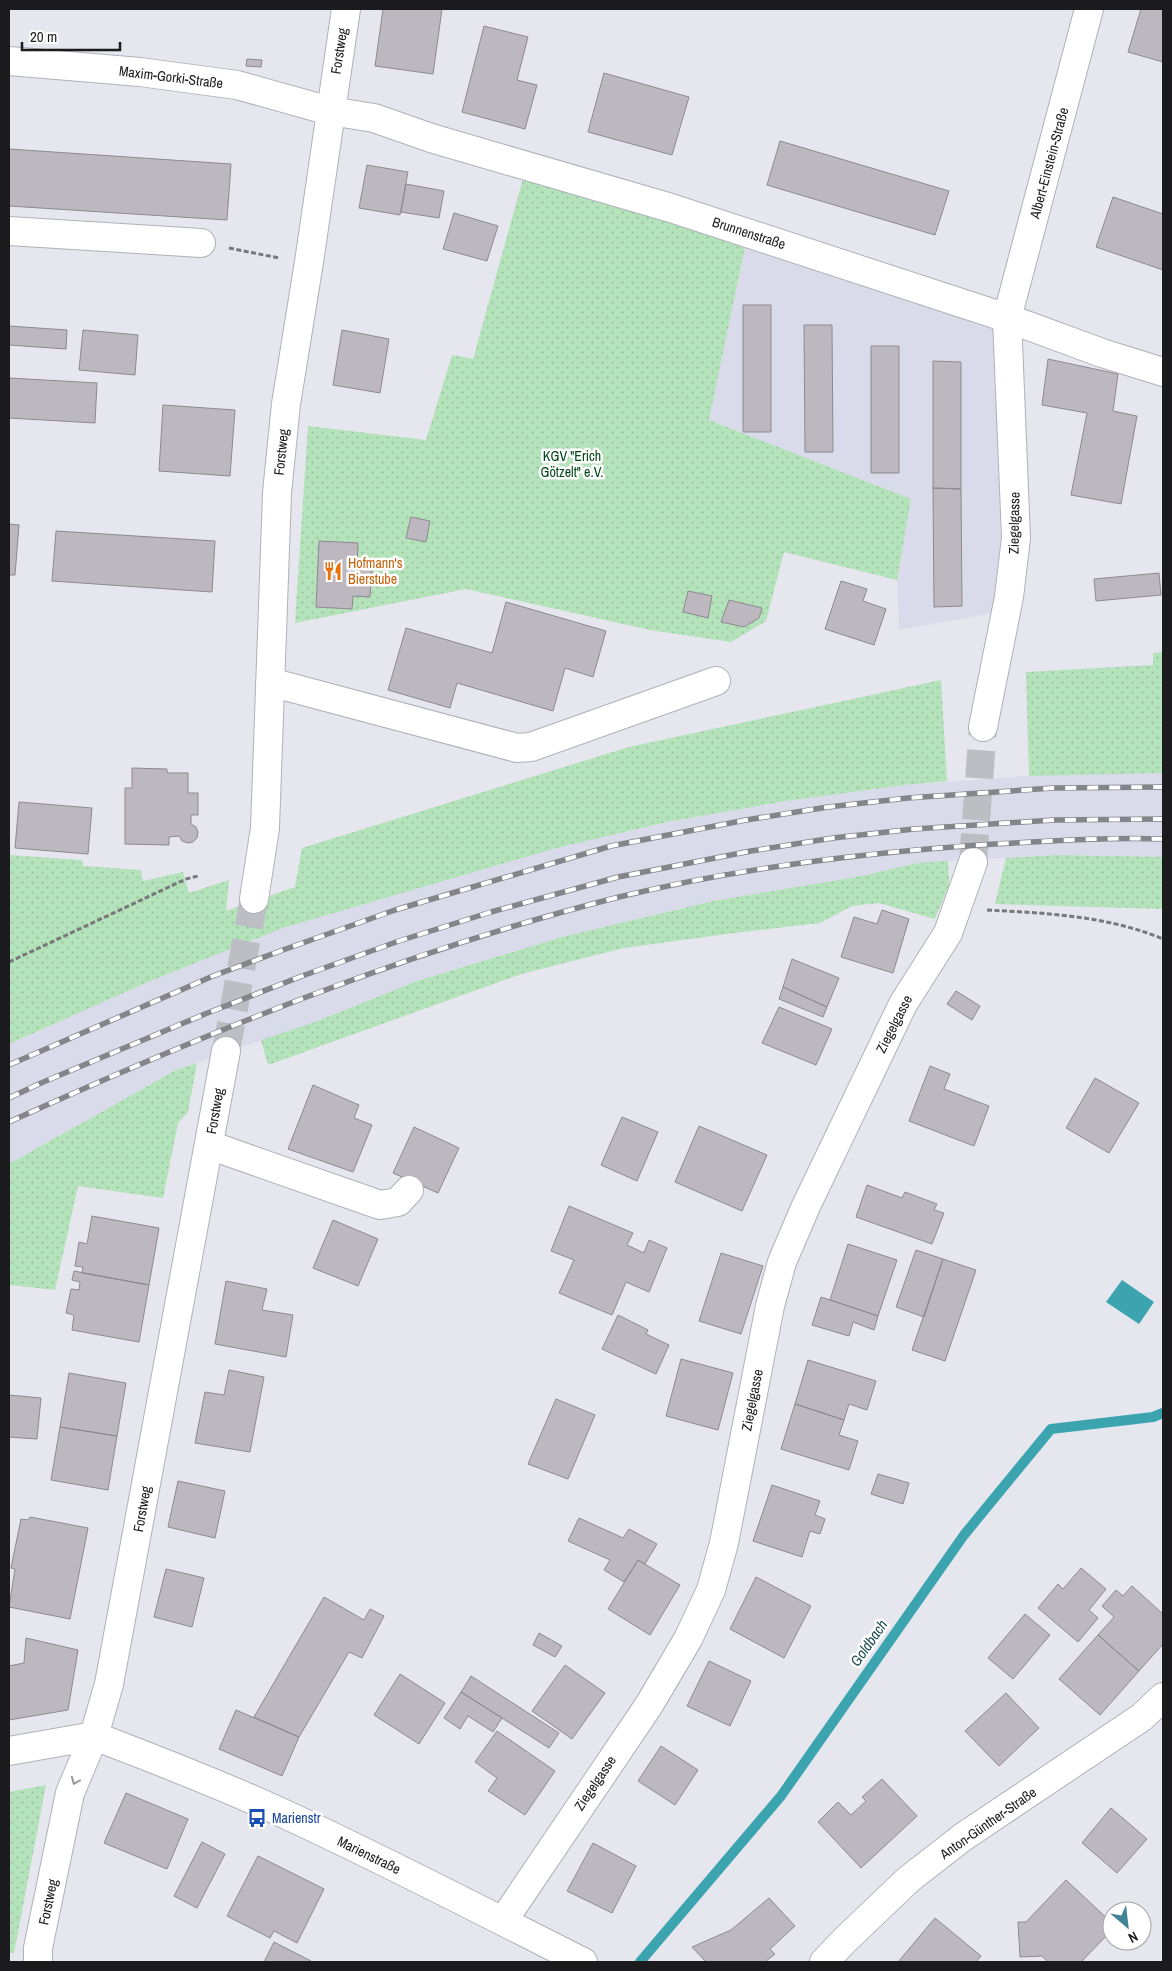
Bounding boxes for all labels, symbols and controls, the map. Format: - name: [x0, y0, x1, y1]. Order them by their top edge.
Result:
- scale bar: [22, 20, 120, 52]
- text: 20 m: [30, 26, 57, 47]
- street label: Forstweg: [326, 26, 352, 75]
- street label: Maxim-Gorki-Straße: [118, 62, 224, 92]
- street label: Albert-Einstein-Straße: [1025, 106, 1072, 221]
- street label: Brunnenstraße: [710, 213, 788, 253]
- street label: Forstweg: [270, 427, 292, 476]
- park label: KGV "Erich Götzelt" e.V.: [540, 447, 604, 481]
- street label: Ziegelgasse: [1004, 492, 1024, 554]
- place label: Hofmann's Bierstube: [348, 554, 403, 588]
- restaurant icon: Hofmann's Bierstube: [322, 560, 344, 582]
- street label: Ziegelgasse: [872, 992, 916, 1056]
- street label: Forstweg: [202, 1086, 228, 1136]
- street label: Ziegelgasse: [737, 1368, 767, 1432]
- street label: Forstweg: [129, 1484, 155, 1534]
- water label: Goldbach: [845, 1615, 892, 1670]
- street label: Ziegelgasse: [570, 1752, 620, 1814]
- one-way arrow: [71, 1777, 81, 1785]
- street label: Anton-Günther-Straße: [935, 1783, 1040, 1864]
- bus stop icon: Marienstr: [246, 1807, 268, 1829]
- place label: Marienstr: [272, 1809, 321, 1827]
- street label: Marienstraße: [334, 1832, 404, 1878]
- street label: Forstweg: [34, 1877, 62, 1927]
- north arrow: [1102, 1901, 1152, 1951]
- text: N: [1125, 1928, 1141, 1947]

